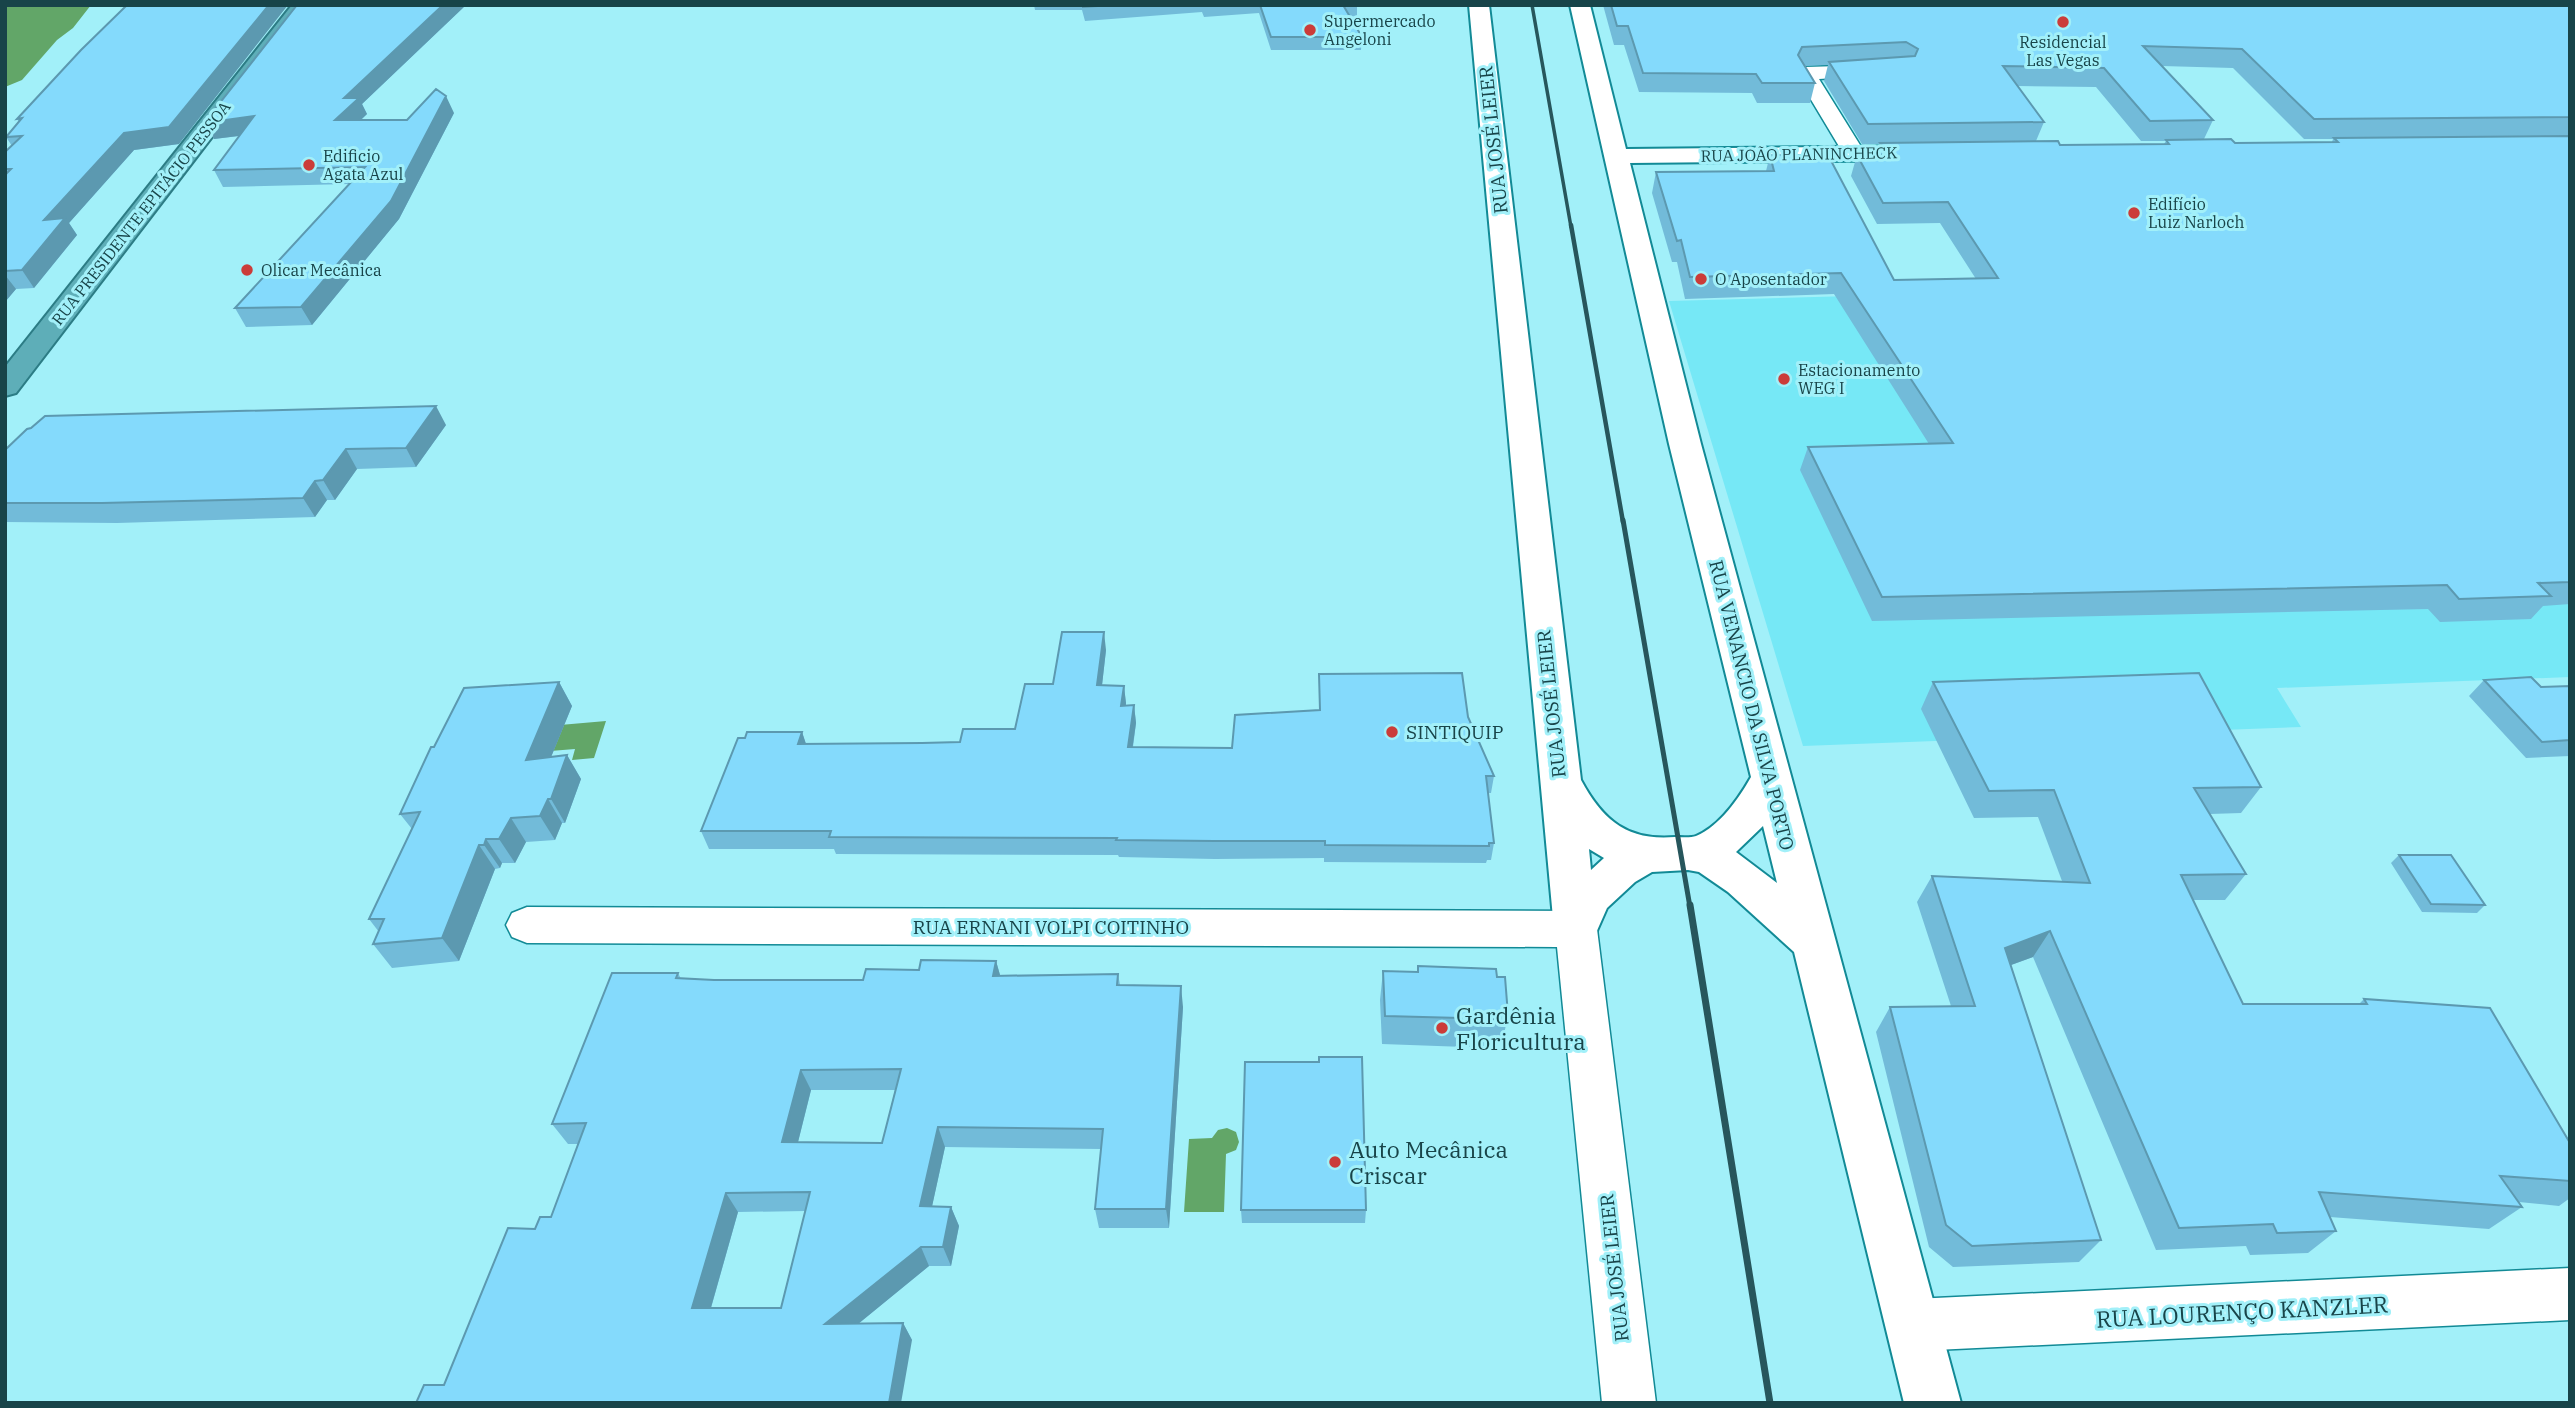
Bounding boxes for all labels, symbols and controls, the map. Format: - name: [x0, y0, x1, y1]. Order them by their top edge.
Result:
- place label: Supermercado Angeloni: [1324, 11, 1436, 49]
- marker: Residencial Las Vegas: [2055, 14, 2071, 30]
- marker: Supermercado Angeloni: [1302, 22, 1318, 38]
- place label: Residencial Las Vegas: [2019, 32, 2107, 70]
- street label: RUA JOSÉ LEIER: [1473, 65, 1513, 215]
- street label: RUA PRESIDENTE EPITÁCIO PESSOA: [46, 96, 235, 329]
- street label: RUA JOÃO PLANINCHECK: [1700, 142, 1898, 166]
- place label: Edificio Agata Azul: [323, 146, 404, 184]
- marker: Edificio Agata Azul: [301, 157, 317, 173]
- place label: Edifício Luiz Narloch: [2148, 194, 2245, 232]
- marker: Edifício Luiz Narloch: [2126, 205, 2142, 221]
- place label: Olicar Mecânica: [261, 260, 382, 280]
- marker: Olicar Mecânica: [239, 262, 255, 278]
- place label: O Aposentador: [1715, 269, 1827, 289]
- marker: O Aposentador: [1693, 271, 1709, 287]
- place label: Estacionamento WEG I: [1798, 360, 1920, 398]
- marker: Estacionamento WEG I: [1776, 371, 1792, 387]
- street label: RUA VENANCIO DA SILVA PORTO: [1704, 557, 1800, 853]
- street label: RUA JOSÉ LEIER: [1531, 629, 1571, 779]
- place label: SINTIQUIP: [1406, 720, 1504, 744]
- marker: SINTIQUIP: [1384, 724, 1400, 740]
- street label: RUA ERNANI VOLPI COITINHO: [913, 915, 1189, 939]
- place label: Gardênia Floricultura: [1456, 1000, 1586, 1056]
- marker: Gardênia Floricultura: [1434, 1020, 1450, 1036]
- place label: Auto Mecânica Criscar: [1349, 1134, 1508, 1190]
- marker: Auto Mecânica Criscar: [1327, 1154, 1343, 1170]
- street label: RUA JOSÉ LEIER: [1594, 1193, 1634, 1343]
- street label: RUA LOURENÇO KANZLER: [2095, 1288, 2389, 1334]

